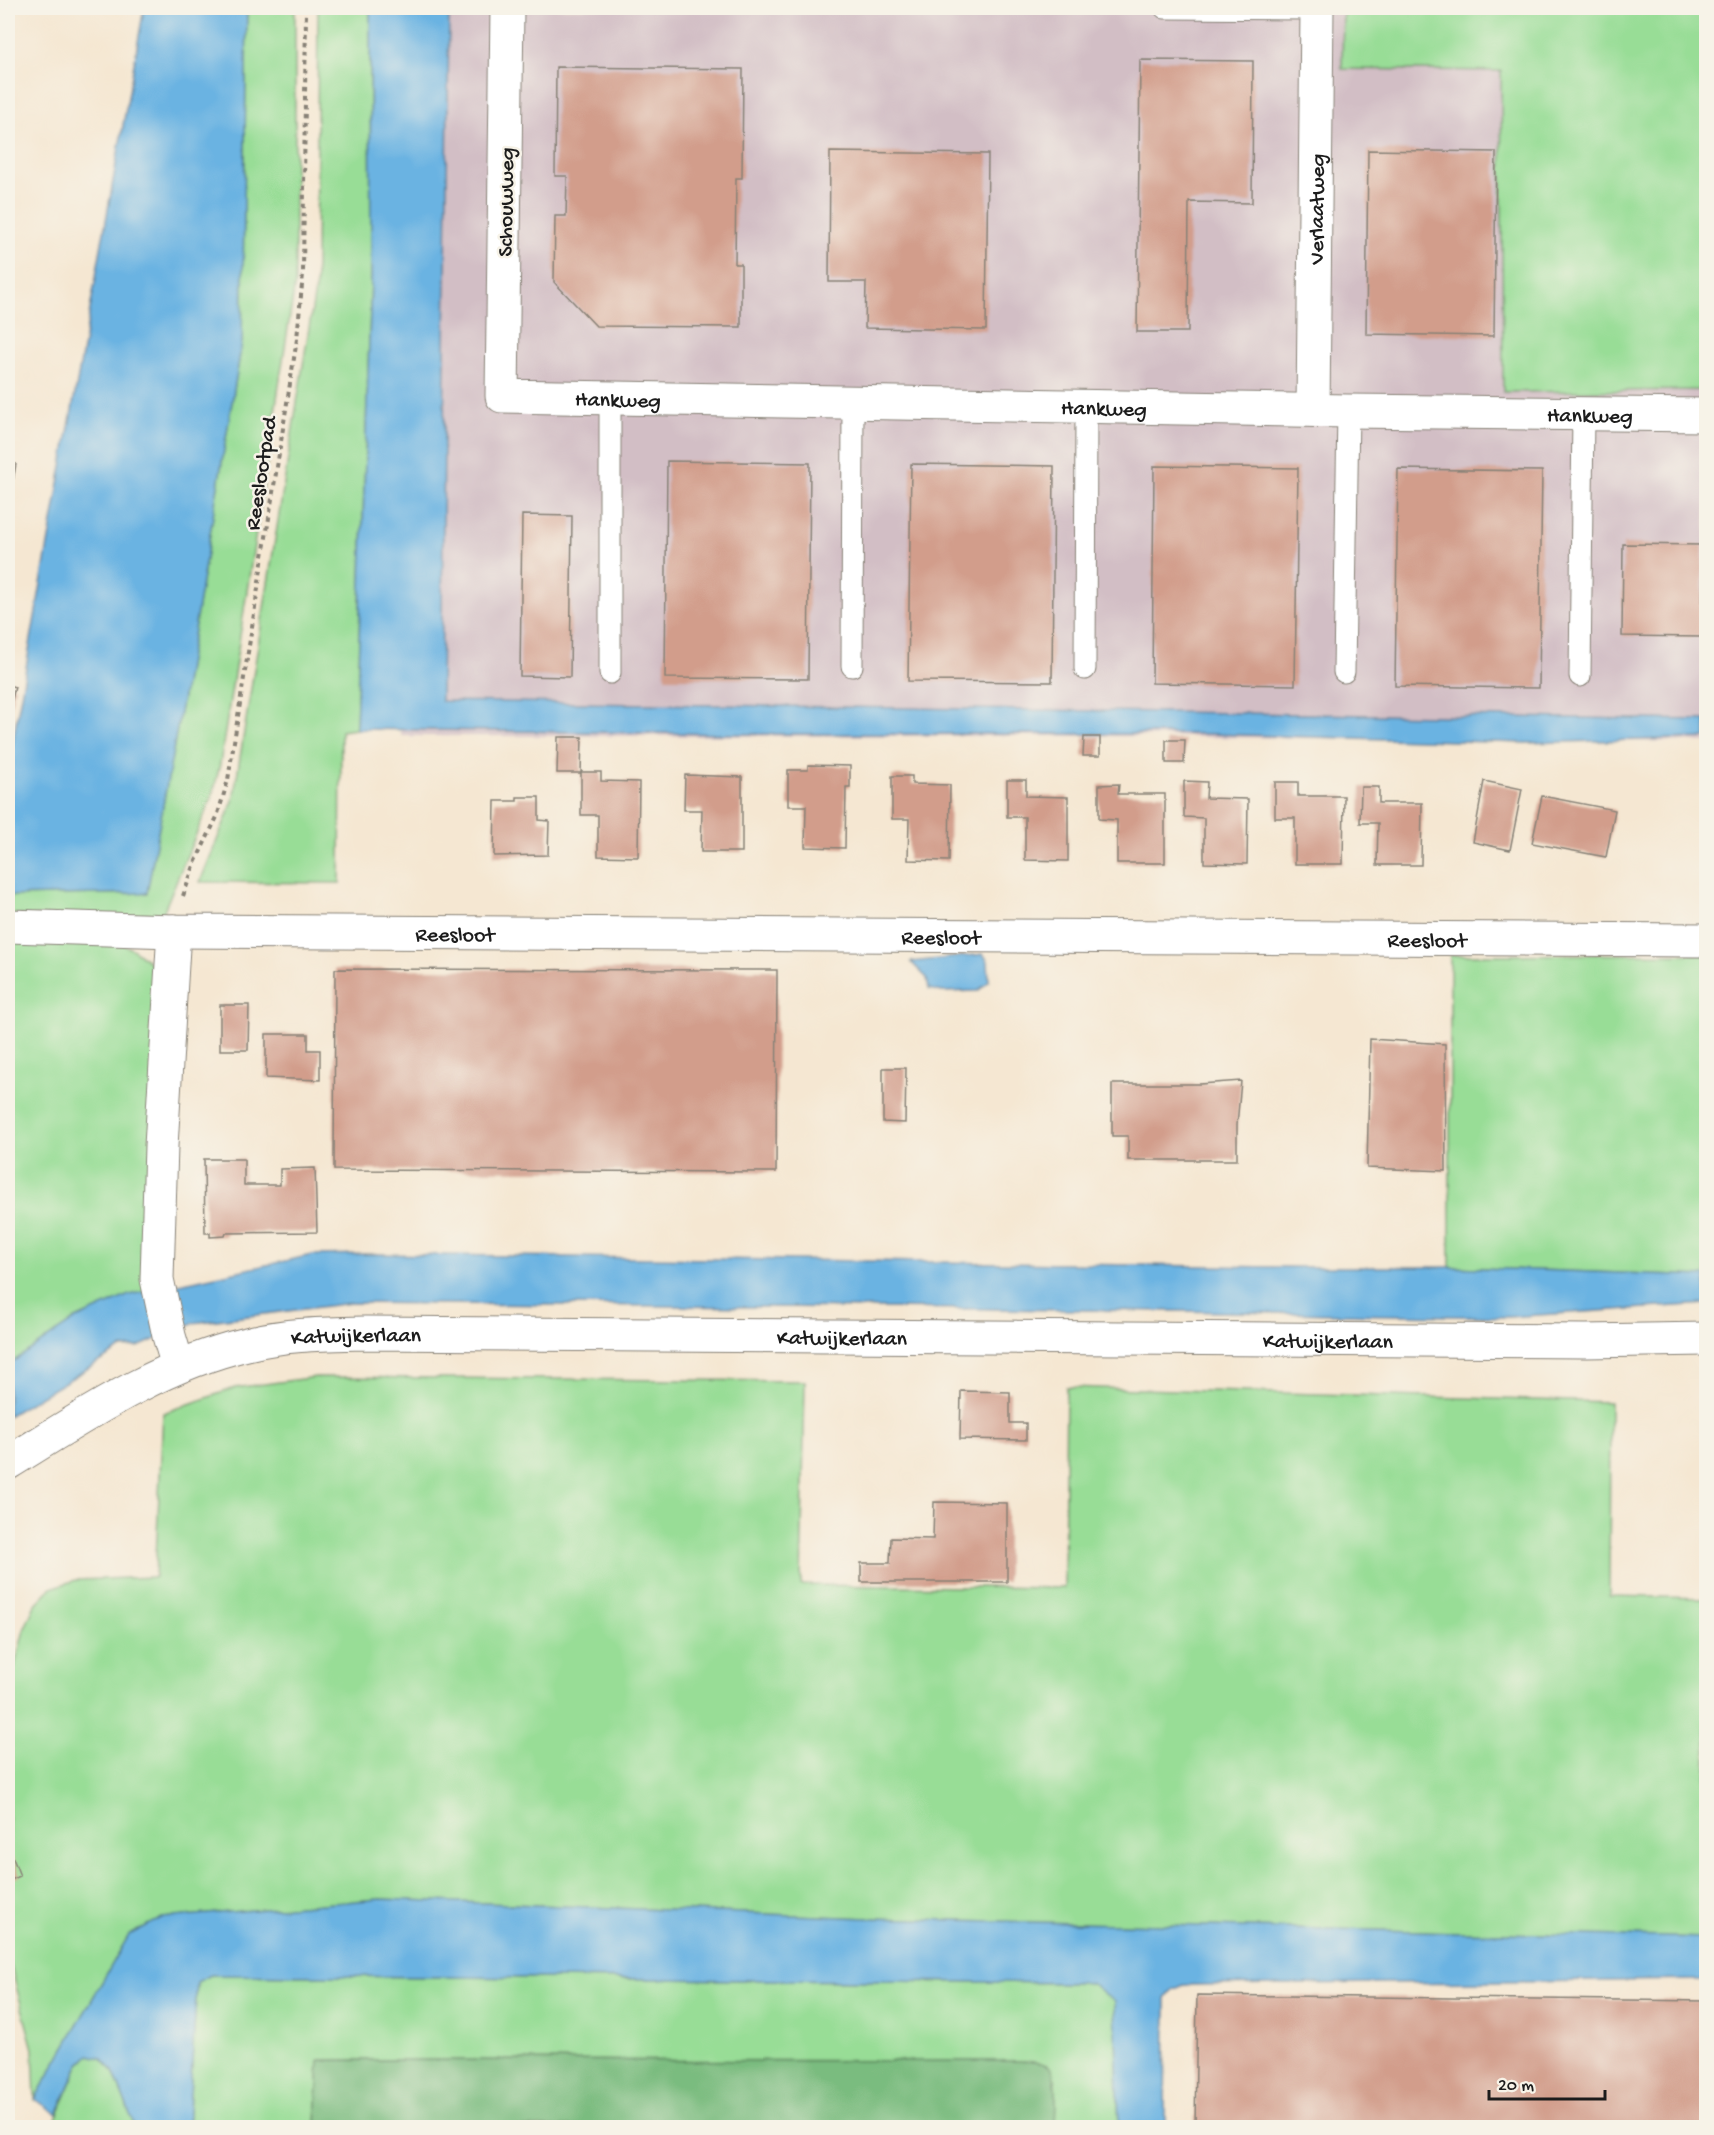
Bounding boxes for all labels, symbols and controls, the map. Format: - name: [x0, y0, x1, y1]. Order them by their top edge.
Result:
- street label: Schouwweg: [494, 147, 522, 257]
- street label: Verlaatweg: [1305, 154, 1333, 265]
- street label: Hankweg: [575, 388, 661, 416]
- street label: Hankweg: [1061, 397, 1147, 424]
- street label: Hankweg: [1547, 404, 1633, 431]
- street label: Reeslootpad: [241, 413, 285, 532]
- street label: Reesloot: [415, 923, 497, 950]
- street label: Reesloot: [901, 926, 983, 953]
- street label: Reesloot: [1387, 929, 1468, 956]
- street label: Katwijkerlaan: [290, 1324, 422, 1353]
- street label: Katwijkerlaan: [777, 1327, 908, 1354]
- street label: Katwijkerlaan: [1263, 1330, 1394, 1357]
- scale bar: [1489, 2063, 1604, 2101]
- text: 20 m: [1498, 2076, 1534, 2097]

